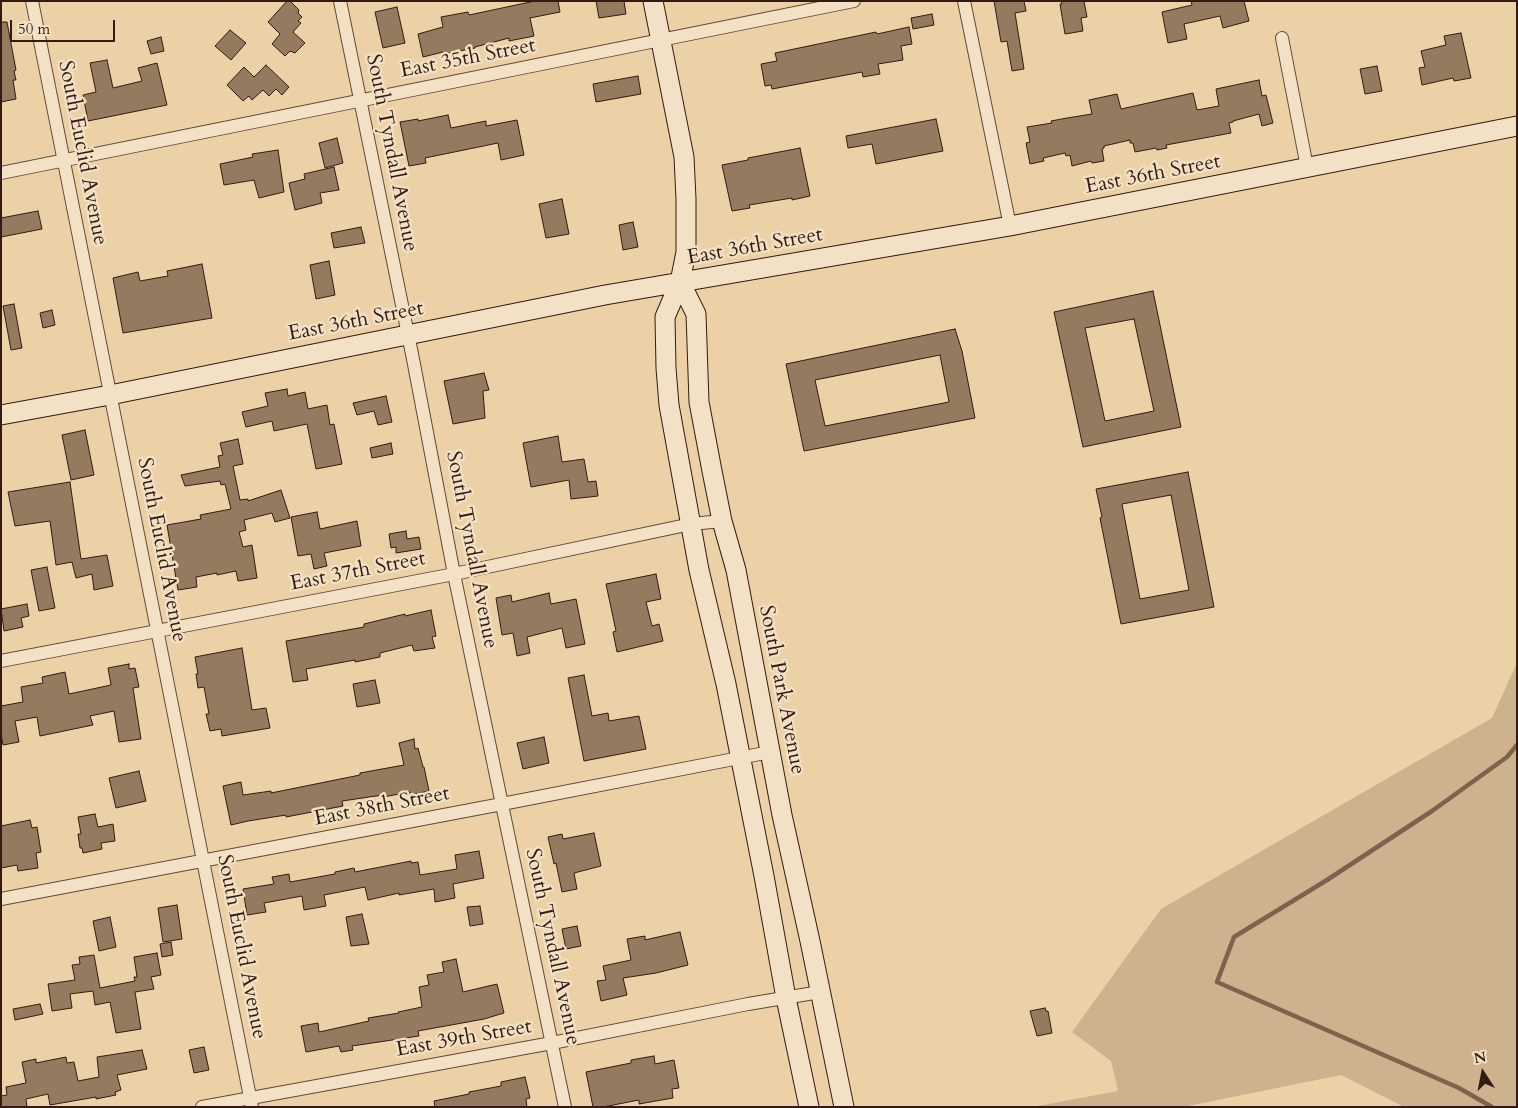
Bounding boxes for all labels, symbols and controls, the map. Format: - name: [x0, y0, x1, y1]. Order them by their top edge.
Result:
- scale bar: [12, 10, 118, 42]
- text: 50 m: [18, 19, 50, 39]
- street label: East 35th Street: [398, 34, 538, 84]
- street label: South Tyndall Avenue: [360, 52, 422, 254]
- street label: South Euclid Avenue: [52, 59, 112, 247]
- street label: East 36th Street: [1083, 150, 1223, 200]
- street label: East 36th Street: [685, 223, 825, 271]
- street label: East 36th Street: [286, 297, 426, 347]
- street label: South Tyndall Avenue: [440, 449, 502, 651]
- street label: South Euclid Avenue: [131, 456, 191, 644]
- street label: East 37th Street: [288, 547, 428, 597]
- street label: South Park Avenue: [752, 604, 810, 776]
- street label: East 38th Street: [312, 782, 452, 832]
- street label: South Tyndall Avenue: [519, 846, 585, 1048]
- street label: South Euclid Avenue: [211, 853, 271, 1041]
- street label: East 39th Street: [394, 1015, 534, 1063]
- text: N: [1472, 1047, 1488, 1068]
- north arrow: [1458, 1048, 1508, 1098]

